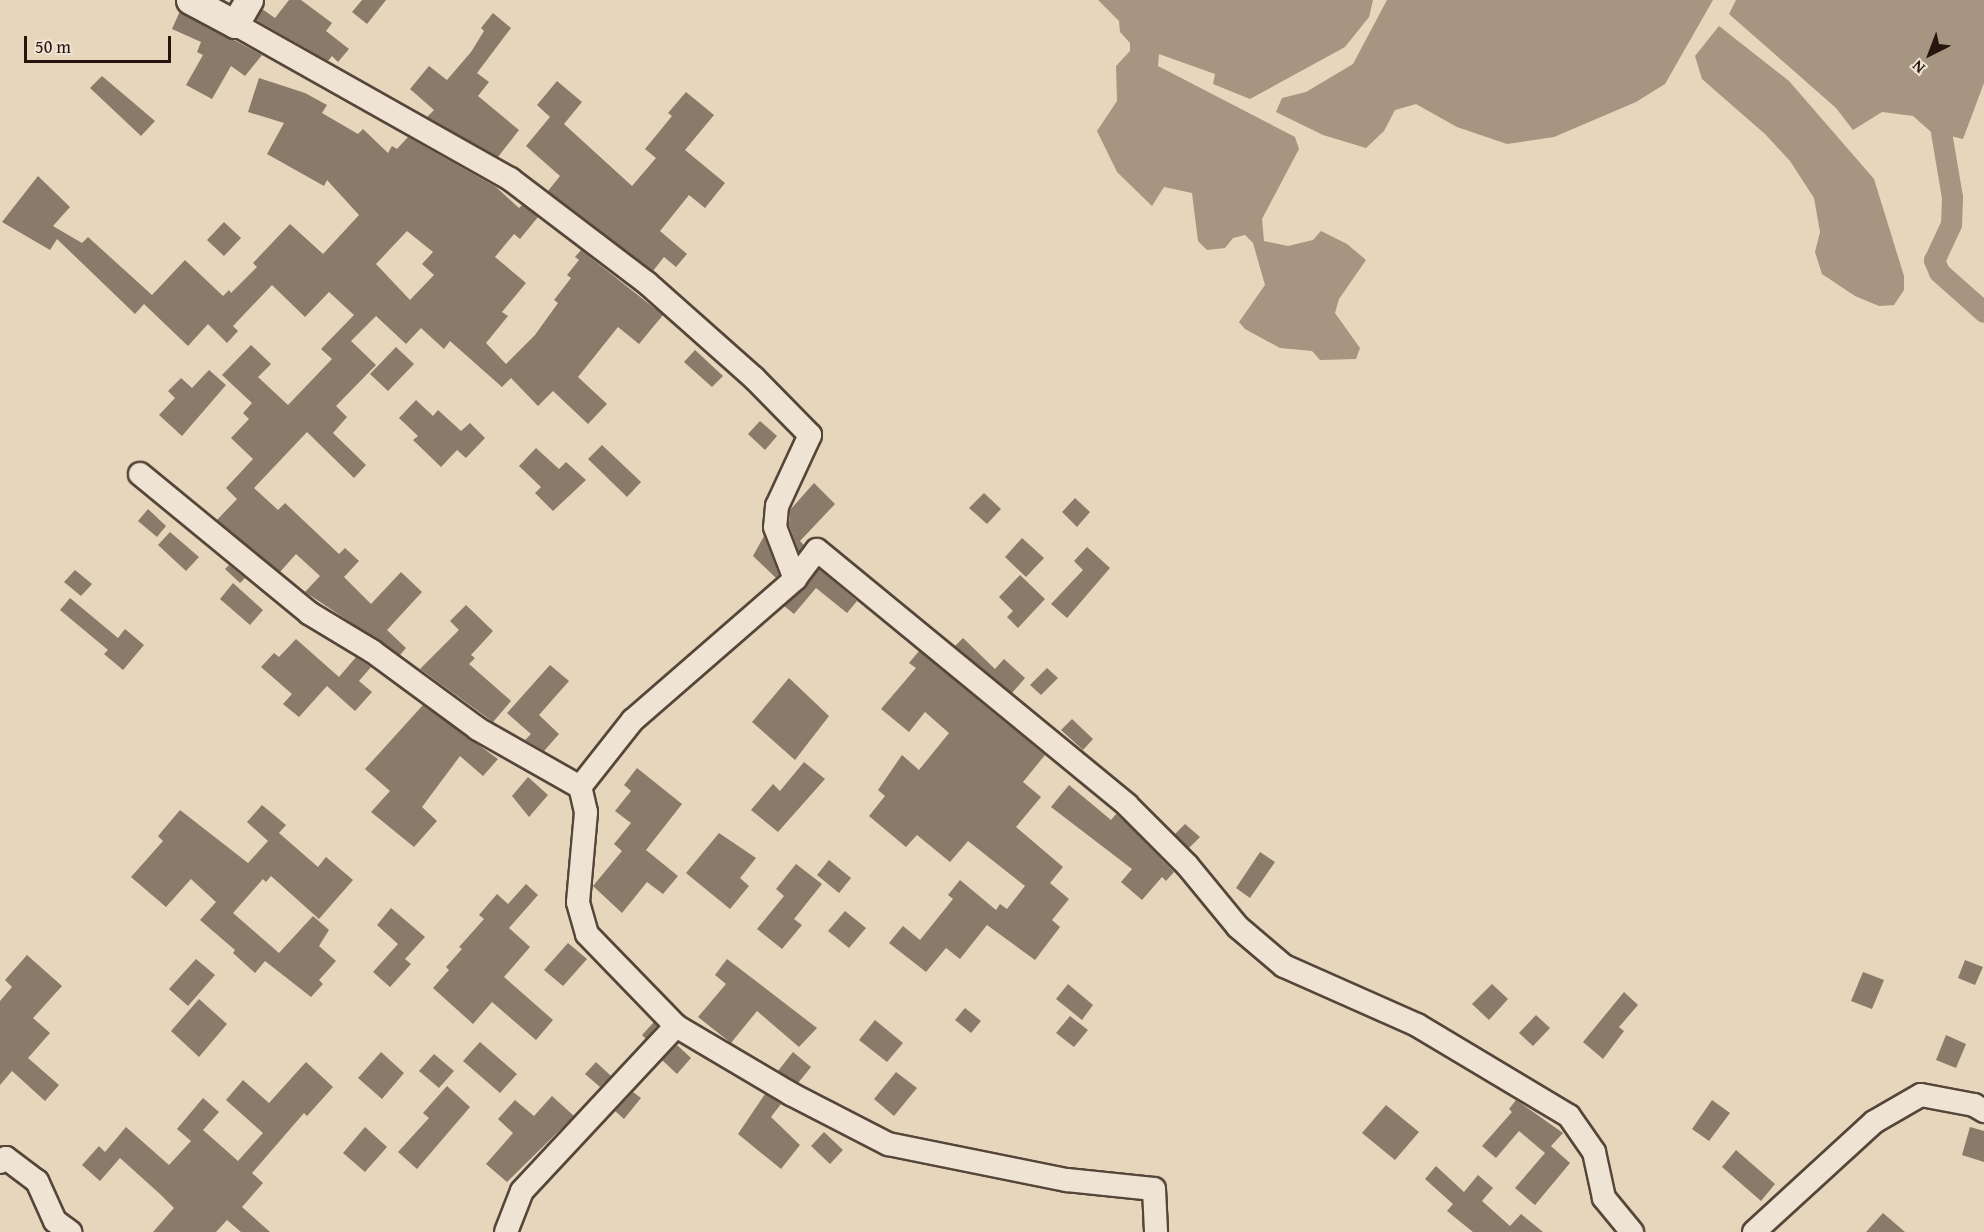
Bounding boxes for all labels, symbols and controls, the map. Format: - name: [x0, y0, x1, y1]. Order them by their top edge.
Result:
- scale bar: [27, 24, 174, 62]
- north arrow: [1900, 24, 1960, 84]
- text: 50 m: [35, 33, 71, 60]
- text: N: [1906, 55, 1930, 80]

